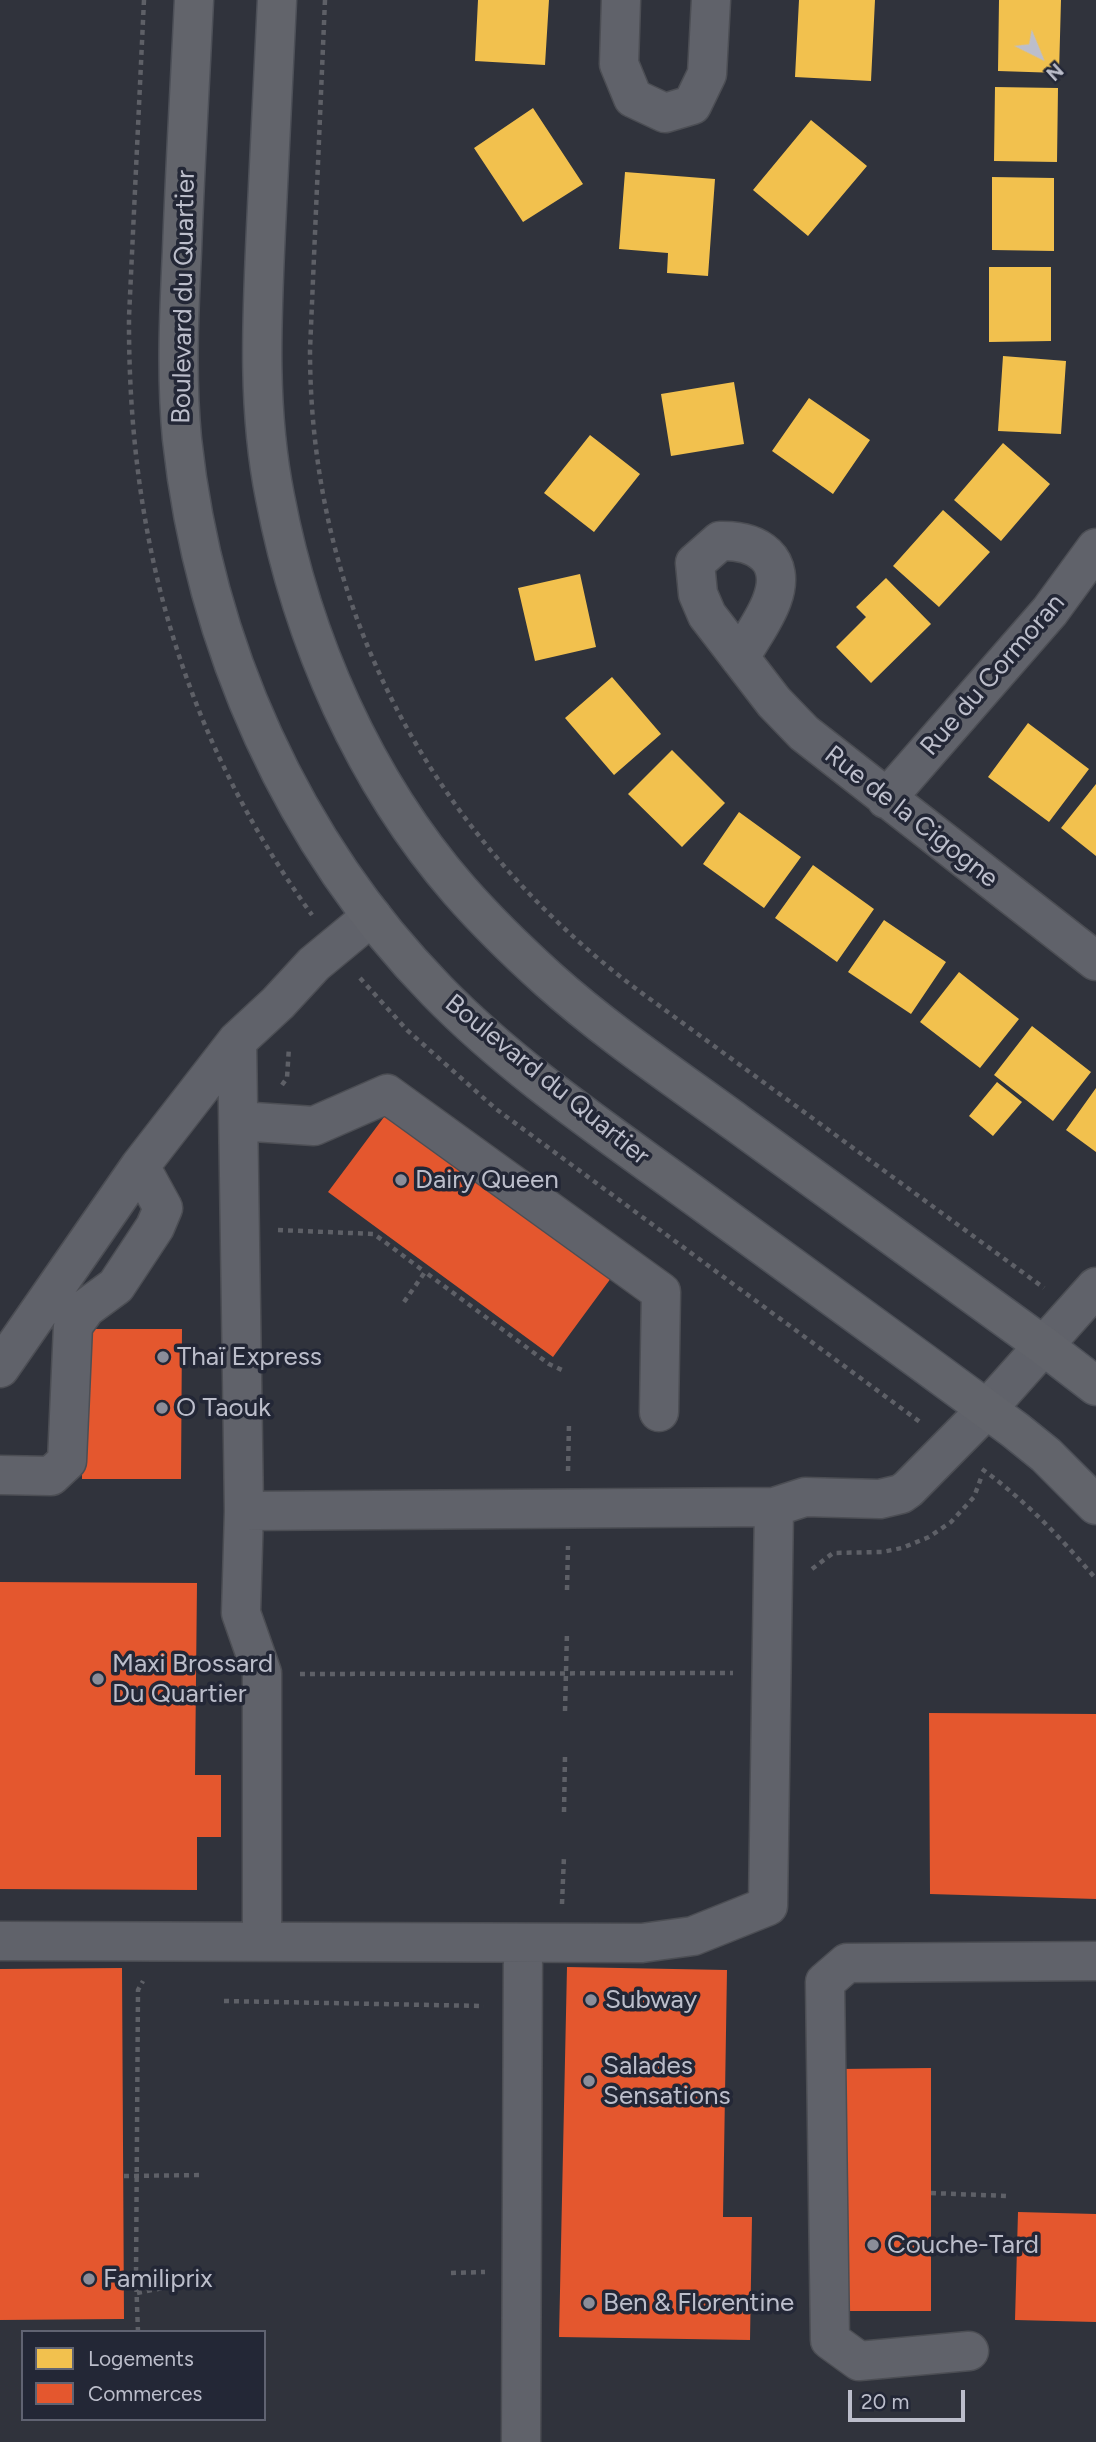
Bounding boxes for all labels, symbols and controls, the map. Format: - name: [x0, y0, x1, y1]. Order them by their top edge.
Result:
- north arrow: [1005, 21, 1075, 91]
- text: N: [1041, 58, 1068, 85]
- street label: Boulevard du Quartier: [166, 170, 202, 424]
- street label: Rue du Cormoran: [914, 588, 1072, 762]
- street label: Rue de la Cigogne: [818, 740, 1004, 894]
- street label: Boulevard du Quartier: [439, 988, 655, 1172]
- place label: Dairy Queen: [415, 1164, 559, 1196]
- marker: Dairy Queen: [393, 1172, 409, 1188]
- place label: Thaï Express: [177, 1341, 322, 1373]
- marker: Thaï Express: [155, 1349, 171, 1365]
- place label: O Taouk: [176, 1392, 271, 1424]
- marker: O Taouk: [154, 1400, 170, 1416]
- place label: Maxi Brossard Du Quartier: [112, 1648, 273, 1710]
- marker: Maxi Brossard Du Quartier: [90, 1671, 106, 1687]
- place label: Subway: [605, 1984, 697, 2016]
- marker: Subway: [583, 1992, 599, 2008]
- place label: Salades Sensations: [603, 2050, 731, 2112]
- marker: Salades Sensations: [581, 2073, 597, 2089]
- place label: Couche-Tard: [887, 2229, 1039, 2261]
- marker: Couche-Tard: [865, 2237, 881, 2253]
- place label: Familiprix: [103, 2263, 213, 2295]
- marker: Familiprix: [81, 2271, 97, 2287]
- place label: Ben & Florentine: [603, 2287, 794, 2319]
- marker: Ben & Florentine: [581, 2295, 597, 2311]
- legend: [21, 2330, 266, 2421]
- text: Logements: [88, 2346, 194, 2371]
- scale bar: [851, 2376, 968, 2420]
- text: Commerces: [88, 2381, 202, 2406]
- text: 20 m: [861, 2389, 909, 2414]

